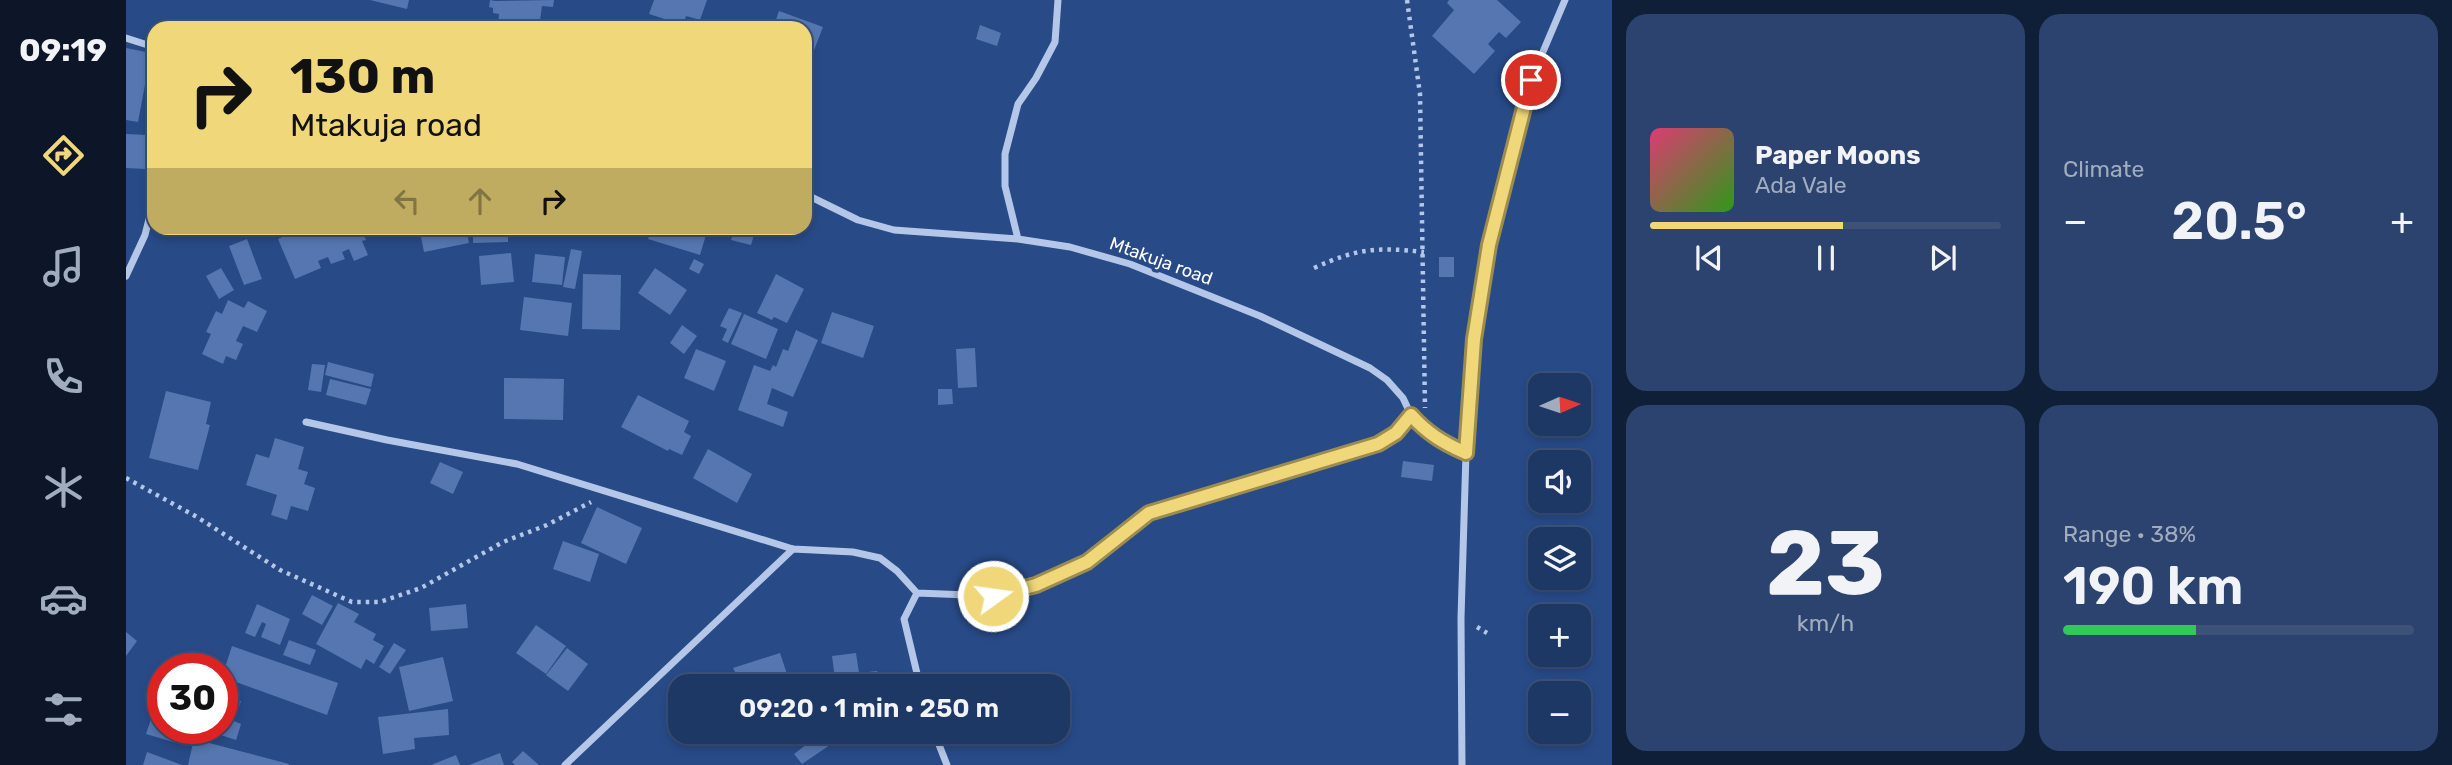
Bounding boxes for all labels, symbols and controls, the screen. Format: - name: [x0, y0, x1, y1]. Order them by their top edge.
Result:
- text: 09:19: [19, 31, 107, 69]
- text: 130 m: [290, 47, 435, 105]
- icon: right: [175, 49, 266, 140]
- pin: [1501, 50, 1561, 110]
- icon: arrive: [1512, 61, 1550, 99]
- text: Mtakuja road: [290, 106, 482, 144]
- icon: directions: [39, 131, 88, 180]
- text: Paper Moons: [1755, 140, 1921, 171]
- text: Climate: [2063, 155, 2144, 183]
- text: Ada Vale: [1755, 171, 1847, 199]
- icon: left: [388, 182, 426, 220]
- icon: ahead: [461, 182, 499, 220]
- icon: right: [534, 182, 572, 220]
- text: 20.5°: [2171, 190, 2307, 252]
- text: −: [2063, 198, 2088, 244]
- text: +: [2390, 198, 2414, 244]
- street label: Mtakuja road: [1106, 232, 1216, 290]
- icon: previous: [1690, 239, 1728, 277]
- icon: pause: [1807, 239, 1845, 277]
- icon: next: [1924, 239, 1962, 277]
- icon: music: [39, 242, 88, 291]
- icon: phone: [39, 352, 88, 401]
- north arrow: [1528, 373, 1591, 436]
- map controls: [1528, 373, 1591, 744]
- button: sound: [1528, 450, 1591, 513]
- icon: climate: [39, 463, 88, 512]
- text: 23: [1766, 509, 1885, 617]
- text: Range · 38%: [2063, 520, 2196, 548]
- button: layers: [1528, 527, 1591, 590]
- text: 190 km: [2063, 555, 2244, 617]
- position arrow: [956, 559, 1030, 633]
- icon: car: [39, 574, 88, 623]
- button: +: [1528, 604, 1591, 667]
- text: km/h: [1797, 609, 1854, 637]
- speed limit sign: 30: [147, 653, 238, 744]
- button: −: [1528, 681, 1591, 744]
- icon: filters: [39, 685, 88, 734]
- text: 09:20 · 1 min · 250 m: [739, 693, 999, 724]

